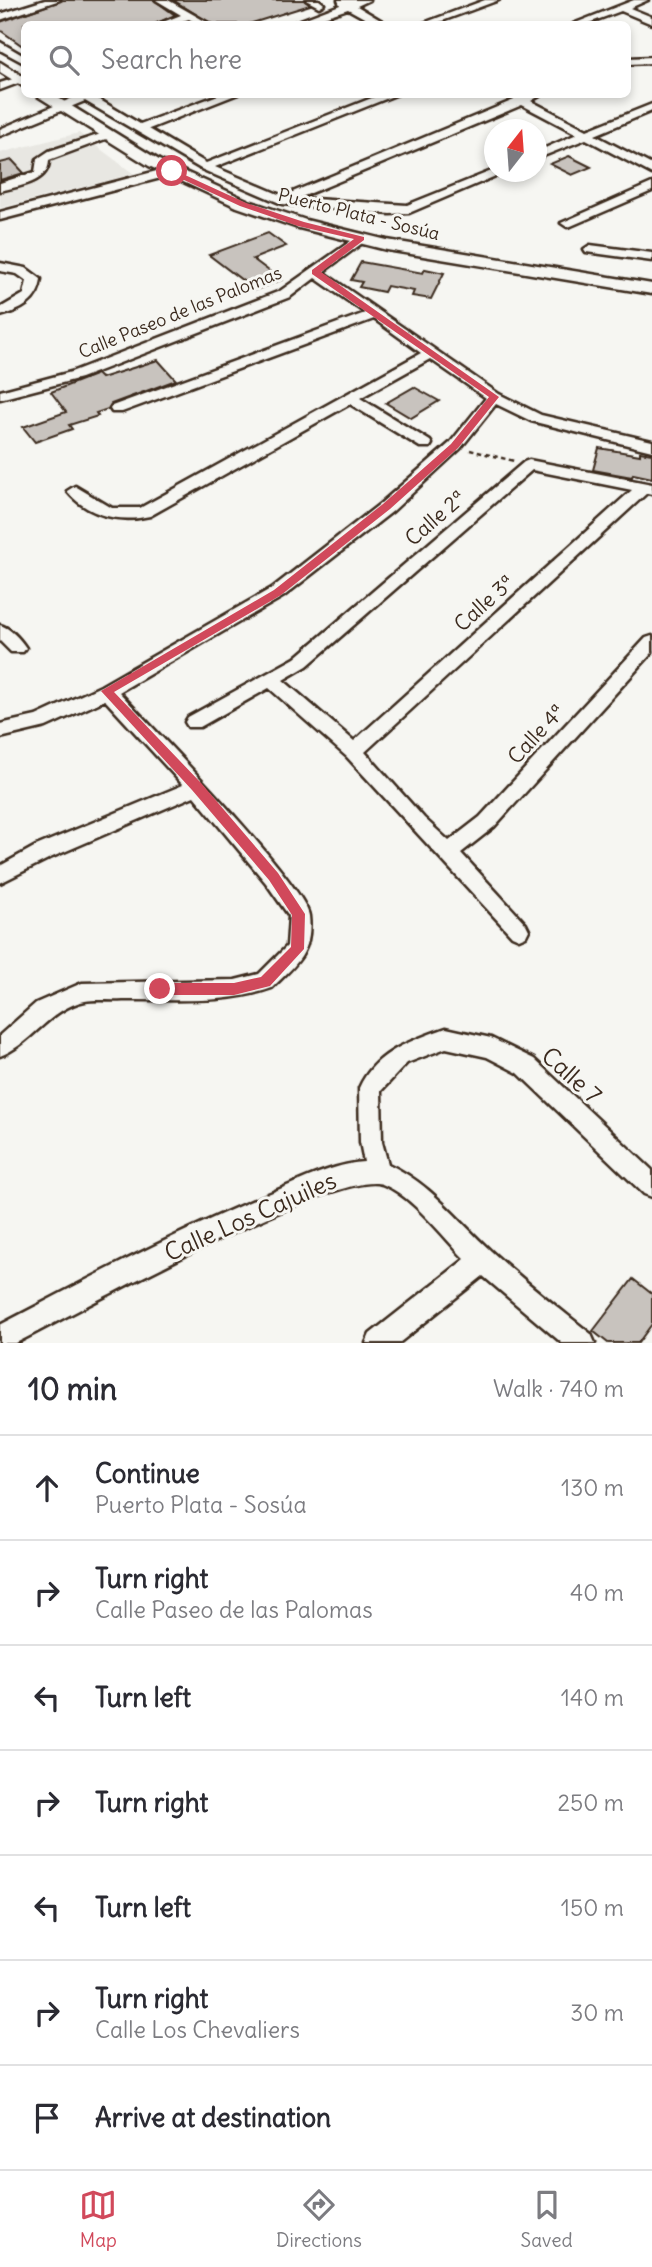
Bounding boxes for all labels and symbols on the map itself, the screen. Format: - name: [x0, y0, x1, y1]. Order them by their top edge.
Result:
- north arrow: [484, 119, 547, 182]
- route start: [156, 155, 187, 186]
- street label: Puerto Plata - Sosúa: [276, 183, 442, 245]
- street label: Calle Paseo de las Palomas: [75, 261, 285, 363]
- street label: Calle 2ª: [399, 484, 471, 552]
- street label: Calle 3ª: [448, 569, 520, 637]
- street label: Calle 4ª: [502, 698, 570, 770]
- route end: [144, 973, 175, 1004]
- street label: Calle 7: [536, 1040, 608, 1110]
- street label: Calle Los Cajuiles: [159, 1165, 341, 1267]

